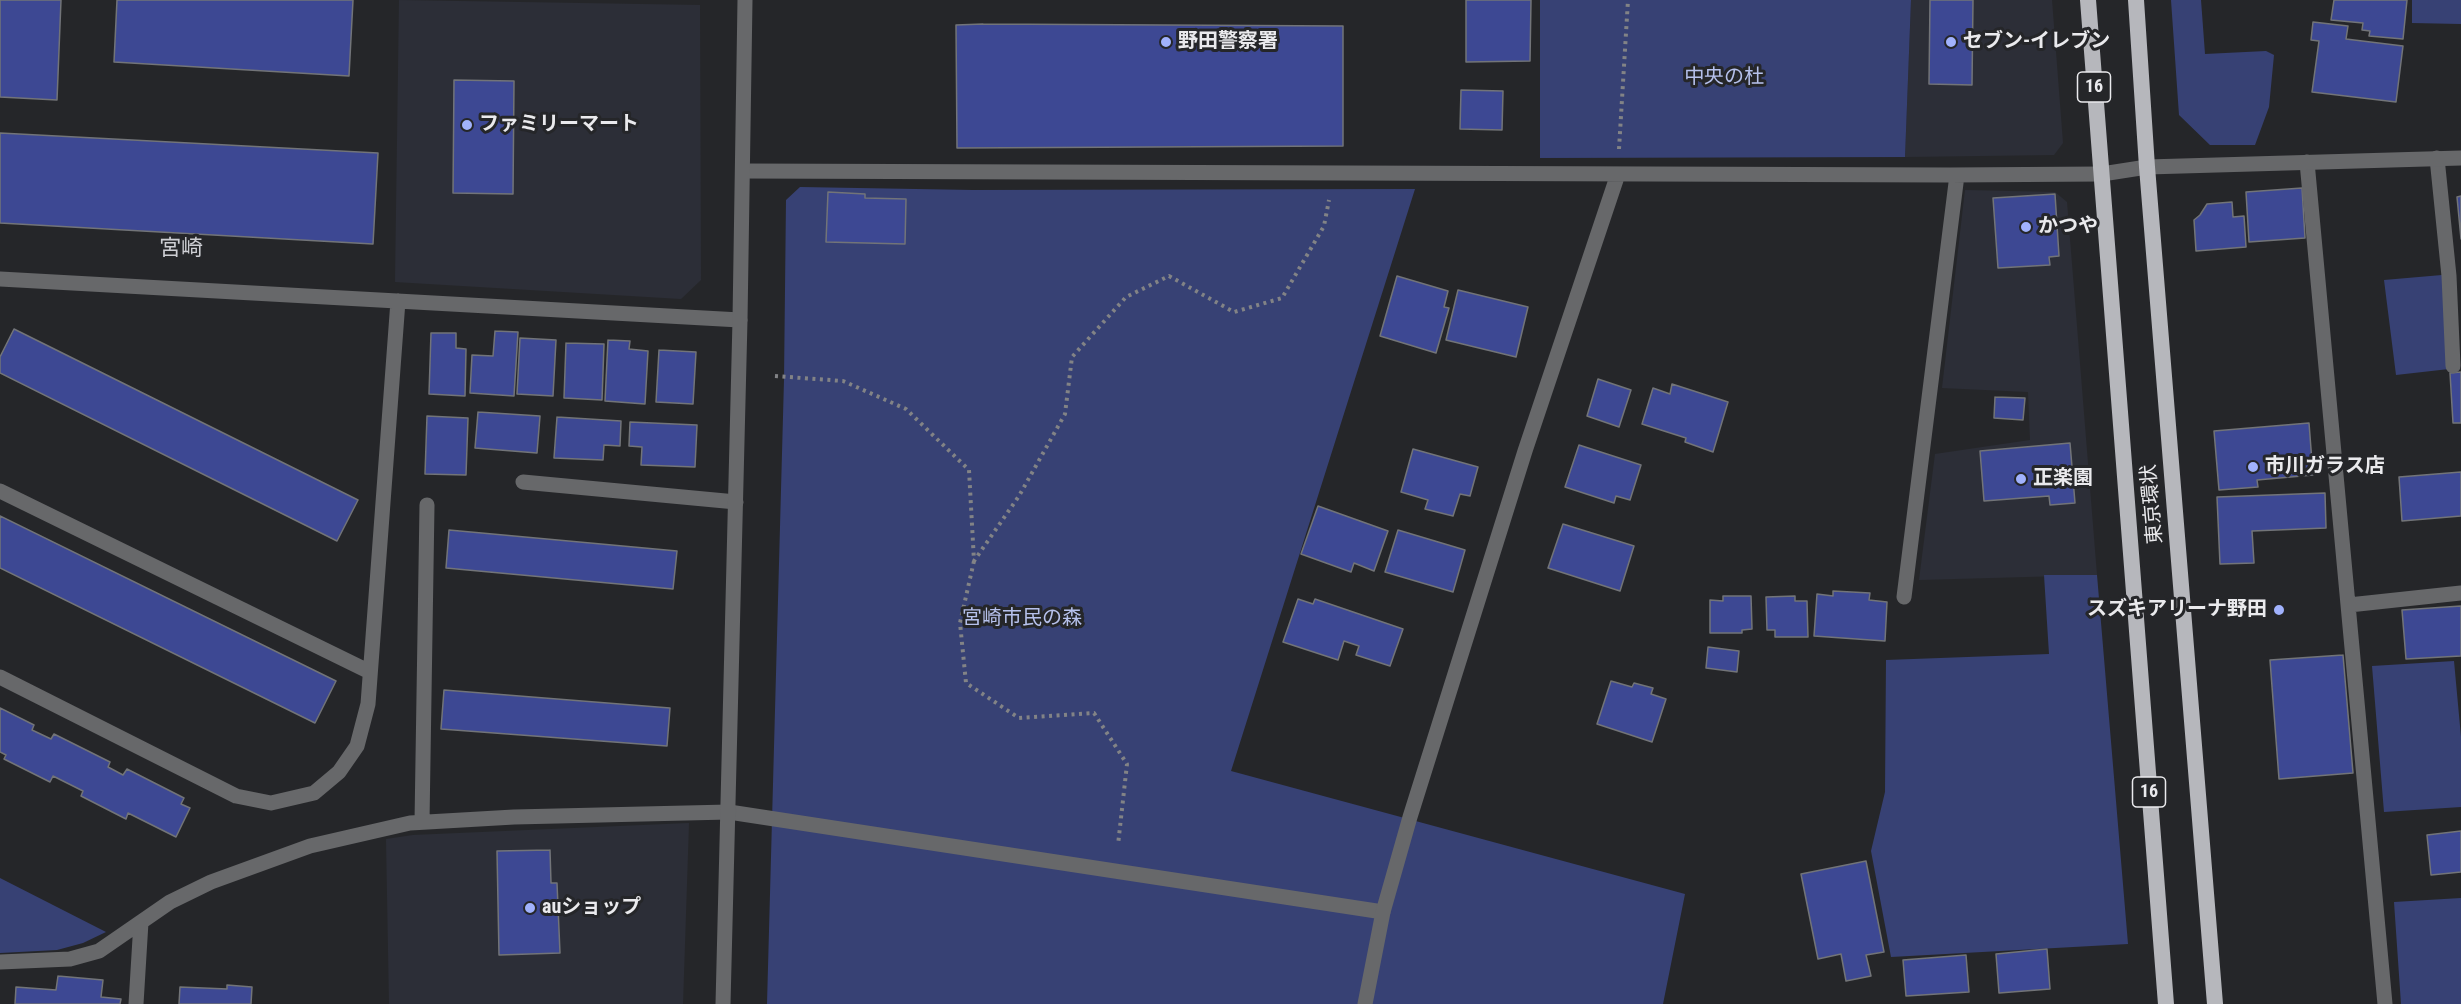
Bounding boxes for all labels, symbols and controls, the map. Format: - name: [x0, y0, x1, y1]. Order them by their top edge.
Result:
- place label: 野田警察署: [1178, 30, 1278, 54]
- place label: セブン-イレブン: [1963, 30, 2110, 54]
- marker: 野田警察署: [1159, 35, 1173, 49]
- marker: セブン-イレブン: [1944, 35, 1958, 49]
- park label: 中央の杜: [1684, 66, 1764, 90]
- road number: 16: [2078, 72, 2110, 102]
- place label: ファミリーマート: [479, 113, 639, 137]
- marker: ファミリーマート: [460, 118, 474, 132]
- place label: かつや: [2038, 215, 2098, 239]
- marker: かつや: [2019, 220, 2033, 234]
- district label: 宮崎: [159, 236, 203, 262]
- place label: 市川ガラス店: [2265, 455, 2385, 479]
- marker: 市川ガラス店: [2246, 460, 2260, 474]
- street label: 東京環状: [2138, 463, 2168, 545]
- place label: 正楽園: [2033, 467, 2093, 491]
- marker: 正楽園: [2014, 472, 2028, 486]
- place label: スズキアリーナ野田: [2087, 598, 2267, 622]
- marker: スズキアリーナ野田: [2272, 603, 2286, 617]
- park label: 宮崎市民の森: [962, 607, 1082, 631]
- road number: 16: [2132, 777, 2166, 807]
- place label: auショップ: [542, 896, 641, 920]
- marker: auショップ: [523, 901, 537, 915]

